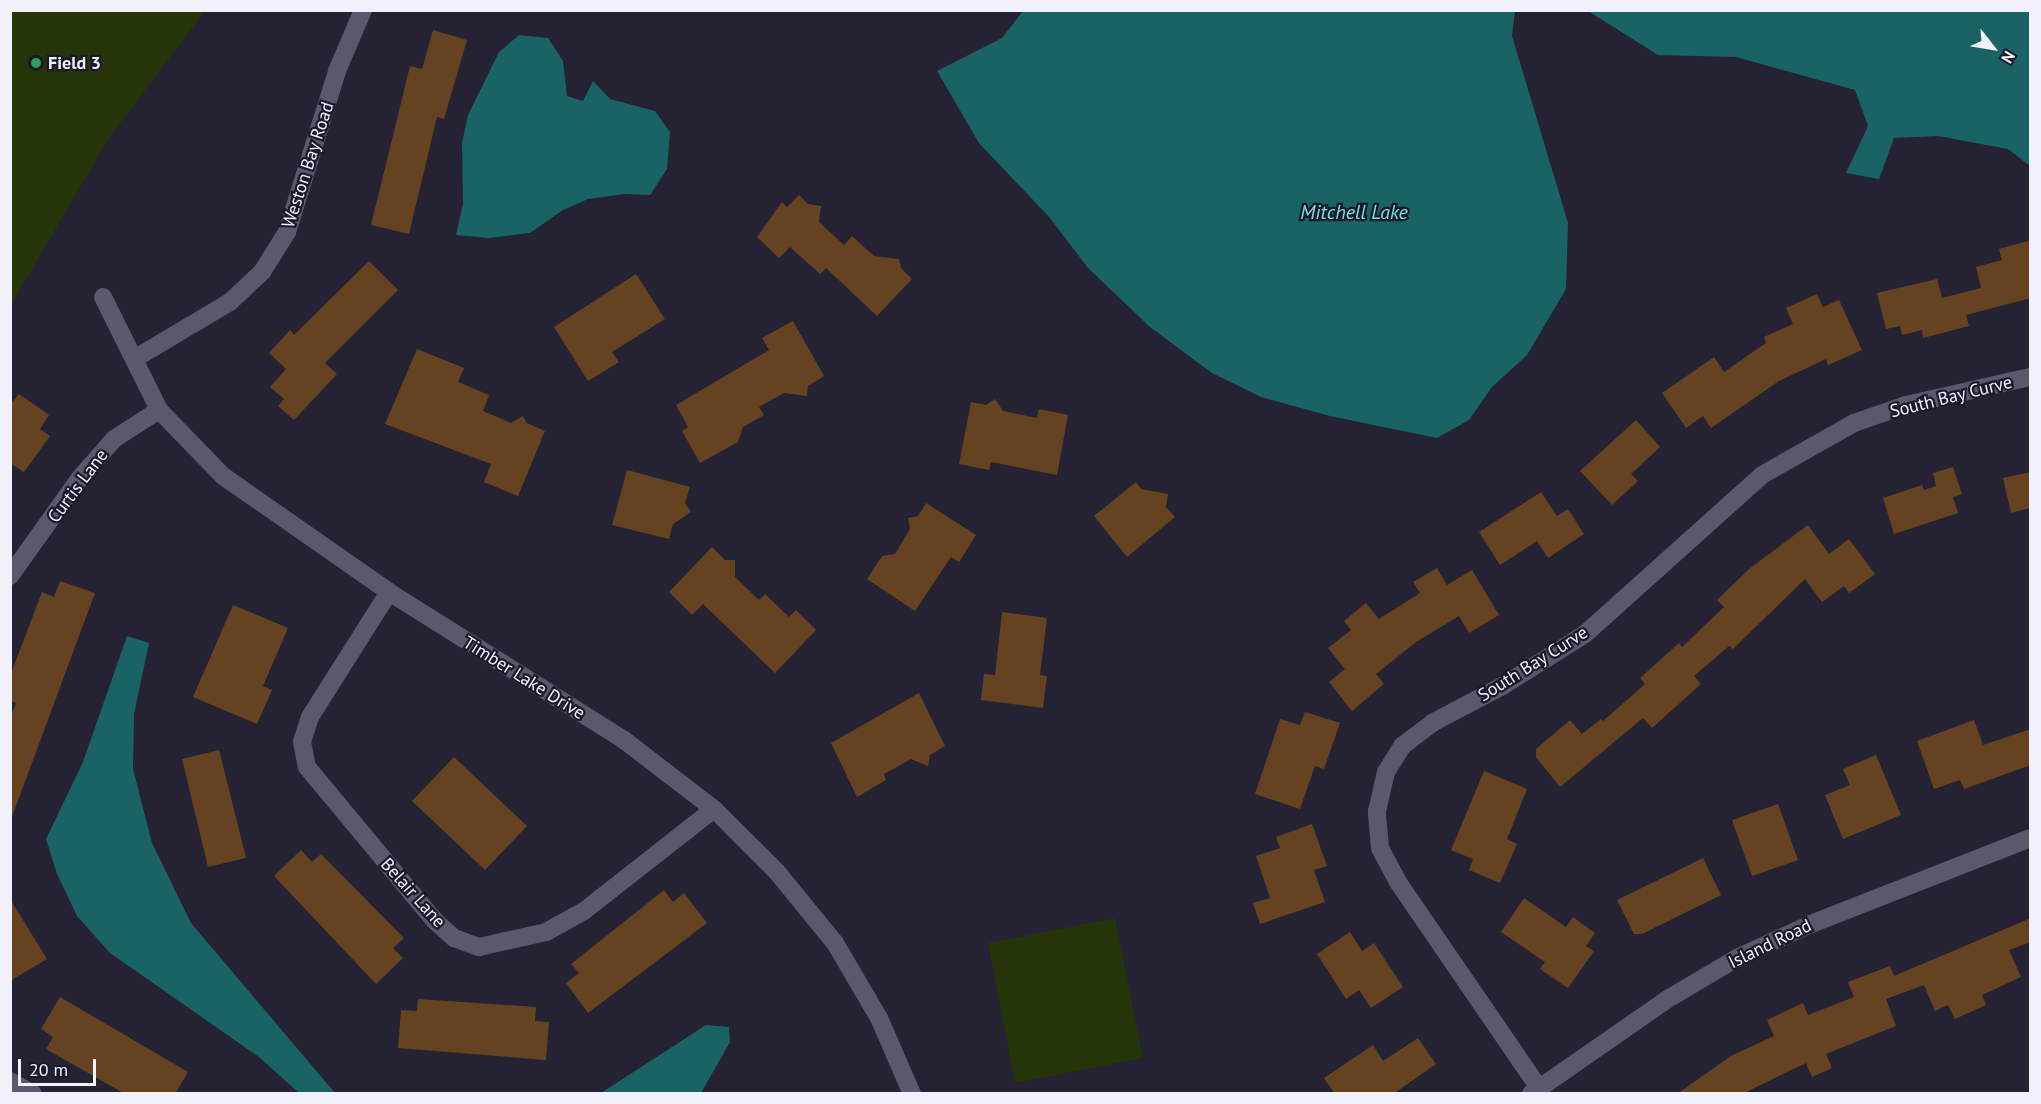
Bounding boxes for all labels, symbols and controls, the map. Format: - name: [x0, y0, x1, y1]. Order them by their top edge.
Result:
- north arrow: [1963, 18, 2023, 78]
- text: N: [1997, 48, 2020, 67]
- place label: Field 3: [48, 52, 101, 74]
- marker: Field 3: [29, 56, 43, 70]
- street label: Weston Bay Road: [277, 99, 339, 231]
- water label: Mitchell Lake: [1300, 200, 1408, 224]
- street label: South Bay Curve: [1887, 371, 2015, 423]
- street label: Curtis Lane: [43, 445, 113, 527]
- street label: South Bay Curve: [1474, 622, 1592, 706]
- street label: Timber Lake Drive: [459, 632, 589, 724]
- street label: Belair Lane: [376, 854, 450, 932]
- street label: Island Road: [1725, 915, 1815, 973]
- scale bar: [21, 1047, 99, 1085]
- text: 20 m: [29, 1058, 68, 1081]

